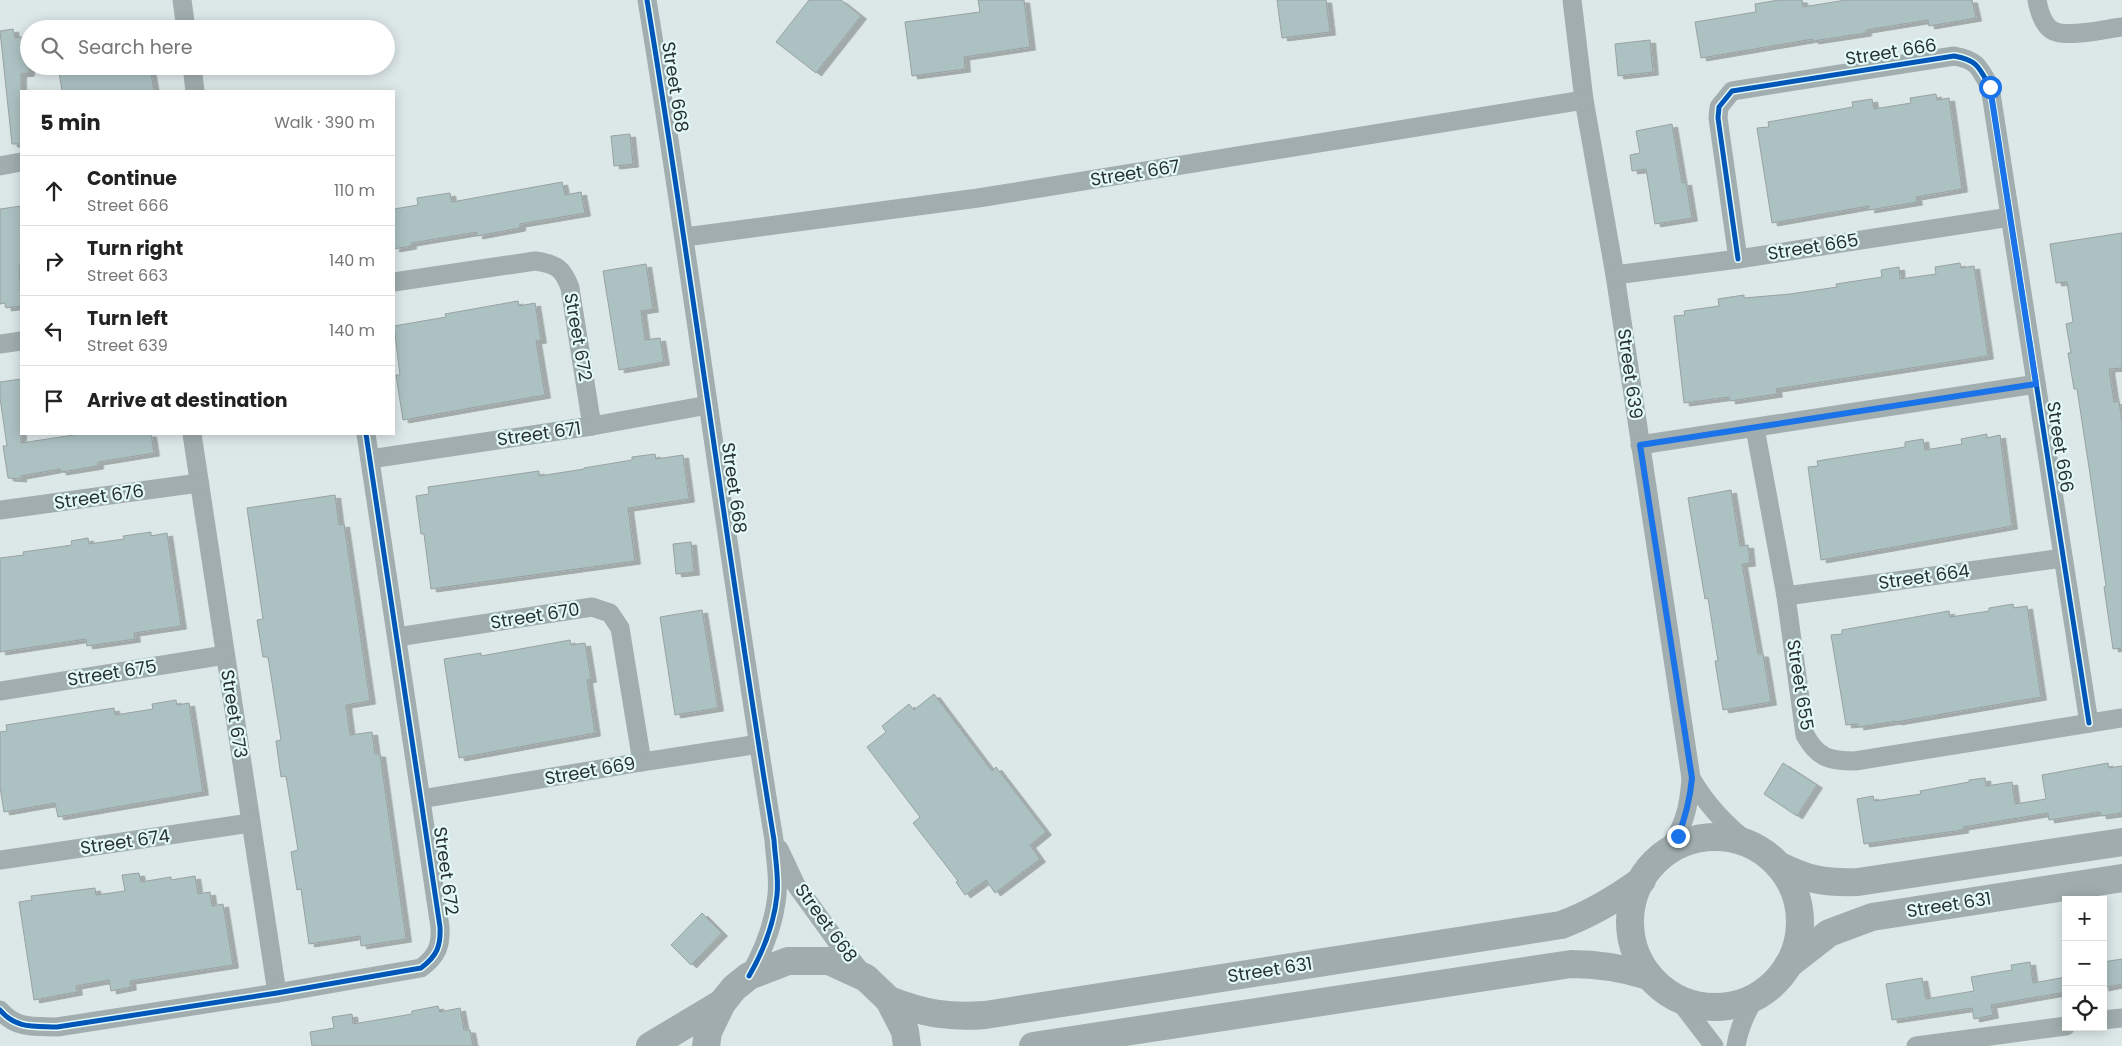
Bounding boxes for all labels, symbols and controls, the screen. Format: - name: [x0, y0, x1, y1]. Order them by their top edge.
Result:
- search box: [20, 20, 395, 75]
- street label: Street 666: [1844, 32, 1938, 71]
- icon: search: [38, 34, 66, 62]
- text: Search here: [78, 34, 192, 61]
- street label: Street 668: [656, 40, 695, 134]
- route start: [1979, 76, 2002, 99]
- text: 5 min: [40, 108, 101, 137]
- text: Walk · 390 m: [274, 111, 375, 134]
- street label: Street 667: [1088, 153, 1182, 192]
- text: Continue: [87, 165, 177, 192]
- icon: ahead: [40, 177, 68, 205]
- text: 110 m: [334, 179, 375, 202]
- text: Street 666: [87, 194, 169, 217]
- street label: Street 665: [1766, 227, 1860, 266]
- text: Turn right: [87, 235, 183, 262]
- icon: right: [40, 247, 68, 275]
- text: 140 m: [329, 249, 375, 272]
- text: Street 663: [87, 264, 168, 287]
- street label: Street 672: [558, 291, 599, 383]
- text: Turn left: [87, 305, 168, 332]
- icon: left: [40, 317, 68, 345]
- text: 140 m: [329, 319, 375, 342]
- street label: Street 639: [1612, 327, 1649, 421]
- text: Street 639: [87, 334, 168, 357]
- icon: arrive: [40, 387, 68, 415]
- text: Arrive at destination: [87, 387, 288, 414]
- street label: Street 666: [2041, 400, 2080, 494]
- street label: Street 671: [495, 415, 583, 452]
- street label: Street 668: [716, 441, 753, 535]
- street label: Street 676: [53, 478, 145, 515]
- street label: Street 664: [1877, 558, 1971, 595]
- street label: Street 670: [488, 596, 581, 635]
- street label: Street 655: [1781, 638, 1820, 732]
- street label: Street 675: [65, 653, 158, 692]
- street label: Street 673: [215, 668, 254, 760]
- street label: Street 669: [543, 750, 637, 791]
- street label: Street 674: [79, 823, 171, 860]
- street label: Street 672: [428, 825, 465, 917]
- route end: [1667, 825, 1690, 848]
- street label: Street 668: [789, 878, 863, 967]
- street label: Street 631: [1905, 885, 1993, 924]
- map controls: [2062, 896, 2107, 1031]
- button: +: [2062, 896, 2107, 941]
- button: −: [2062, 941, 2107, 986]
- street label: Street 631: [1226, 950, 1314, 989]
- button: locate: [2062, 986, 2107, 1031]

